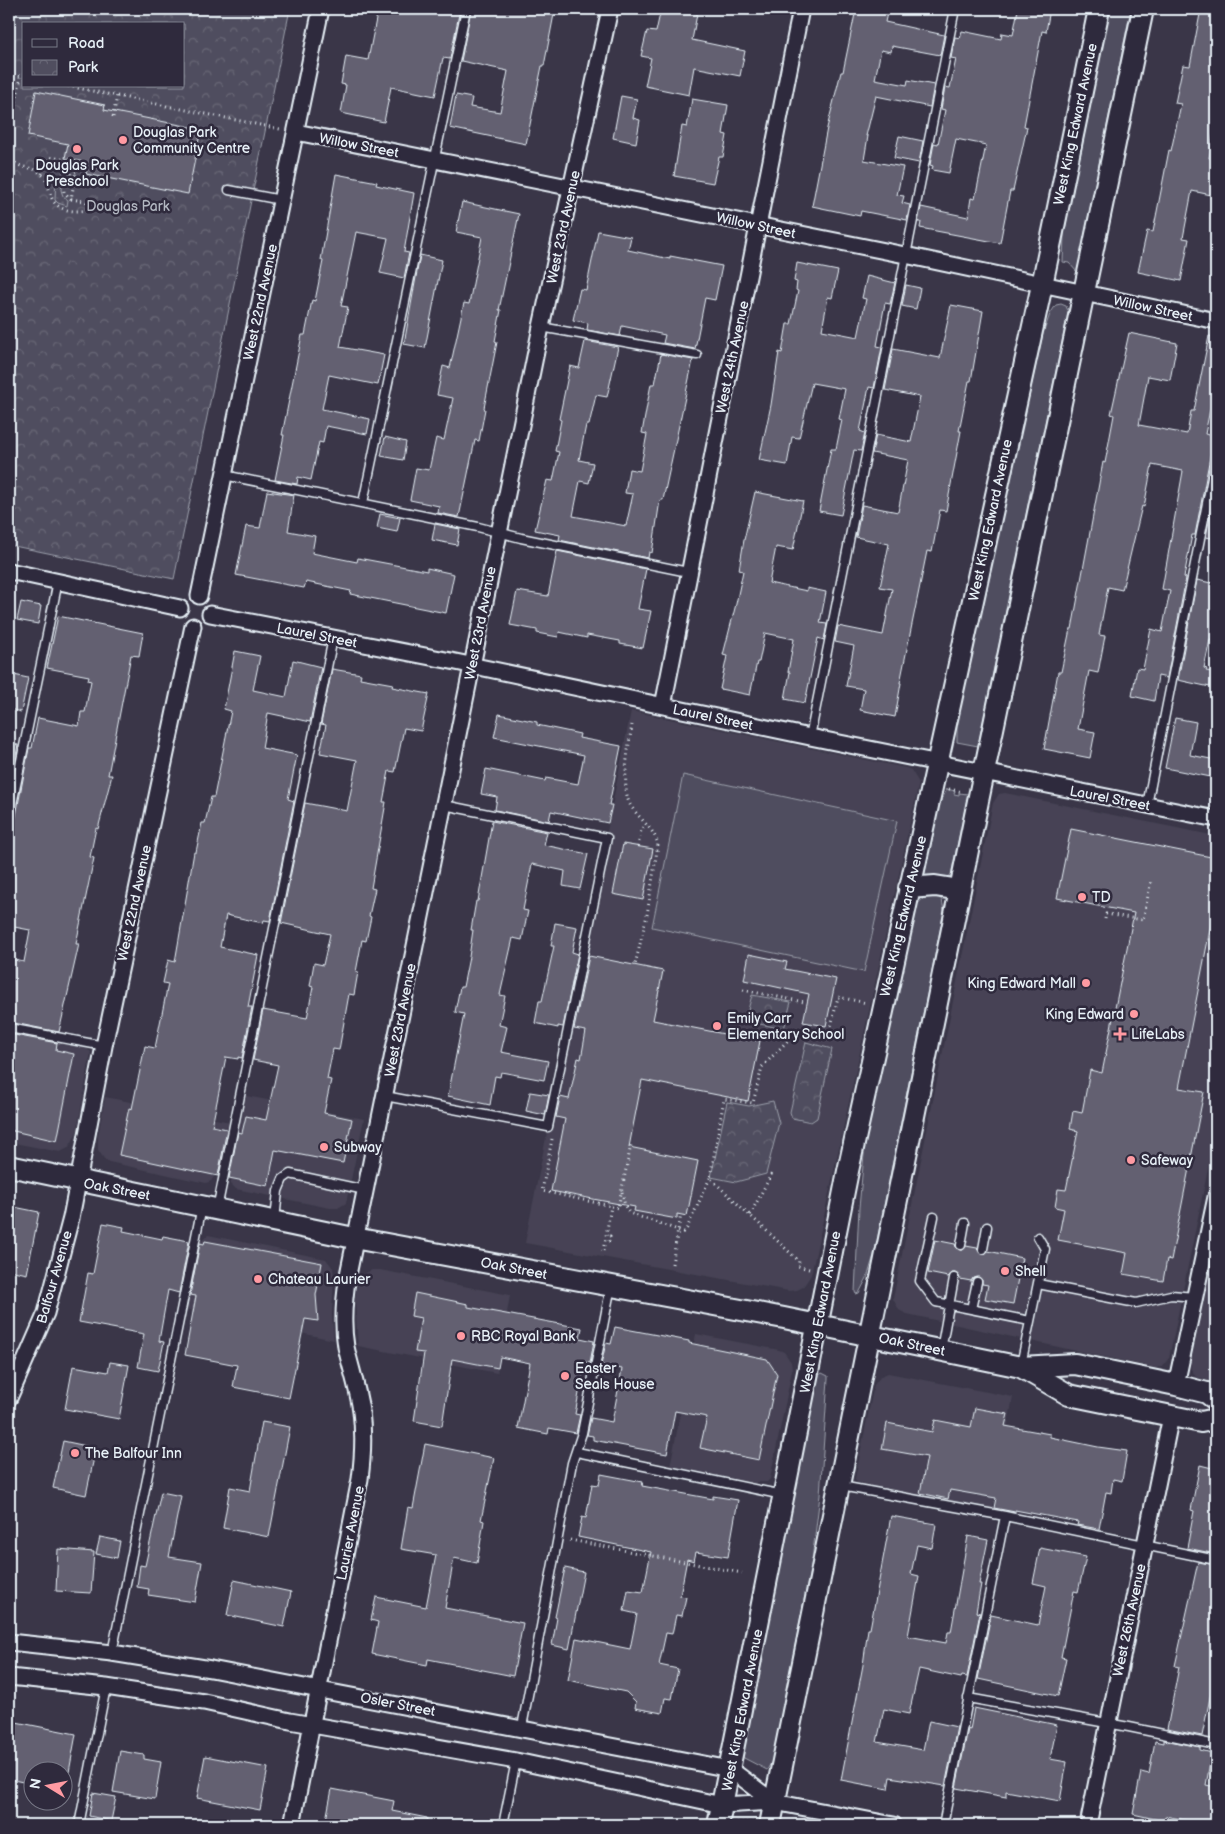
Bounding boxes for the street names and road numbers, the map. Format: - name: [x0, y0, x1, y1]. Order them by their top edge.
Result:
- street label: West King Edward Avenue: [1050, 42, 1101, 206]
- street label: Willow Street: [318, 129, 401, 162]
- street label: West 23rd Avenue: [543, 169, 584, 285]
- street label: Willow Street: [715, 209, 798, 242]
- street label: West 22nd Avenue: [240, 242, 281, 362]
- street label: Willow Street: [1112, 292, 1195, 325]
- street label: West 24th Avenue: [712, 299, 753, 415]
- street label: West King Edward Avenue: [965, 438, 1016, 602]
- street label: West 23rd Avenue: [461, 565, 500, 681]
- street label: Laurel Street: [275, 619, 359, 652]
- street label: Laurel Street: [671, 701, 755, 734]
- street label: Laurel Street: [1068, 782, 1152, 815]
- street label: West King Edward Avenue: [877, 834, 930, 998]
- street label: West 22nd Avenue: [114, 843, 155, 963]
- street label: West 23rd Avenue: [381, 962, 420, 1078]
- street label: Oak Street: [82, 1175, 152, 1204]
- street label: Balfour Avenue: [33, 1229, 76, 1326]
- street label: West King Edward Avenue: [796, 1230, 845, 1395]
- street label: Oak Street: [479, 1254, 549, 1283]
- street label: Oak Street: [877, 1329, 947, 1360]
- street label: Laurier Avenue: [333, 1484, 368, 1582]
- street label: West 26th Avenue: [1109, 1562, 1150, 1678]
- street label: West King Edward Avenue: [718, 1628, 767, 1793]
- street label: Osler Street: [359, 1689, 437, 1720]

